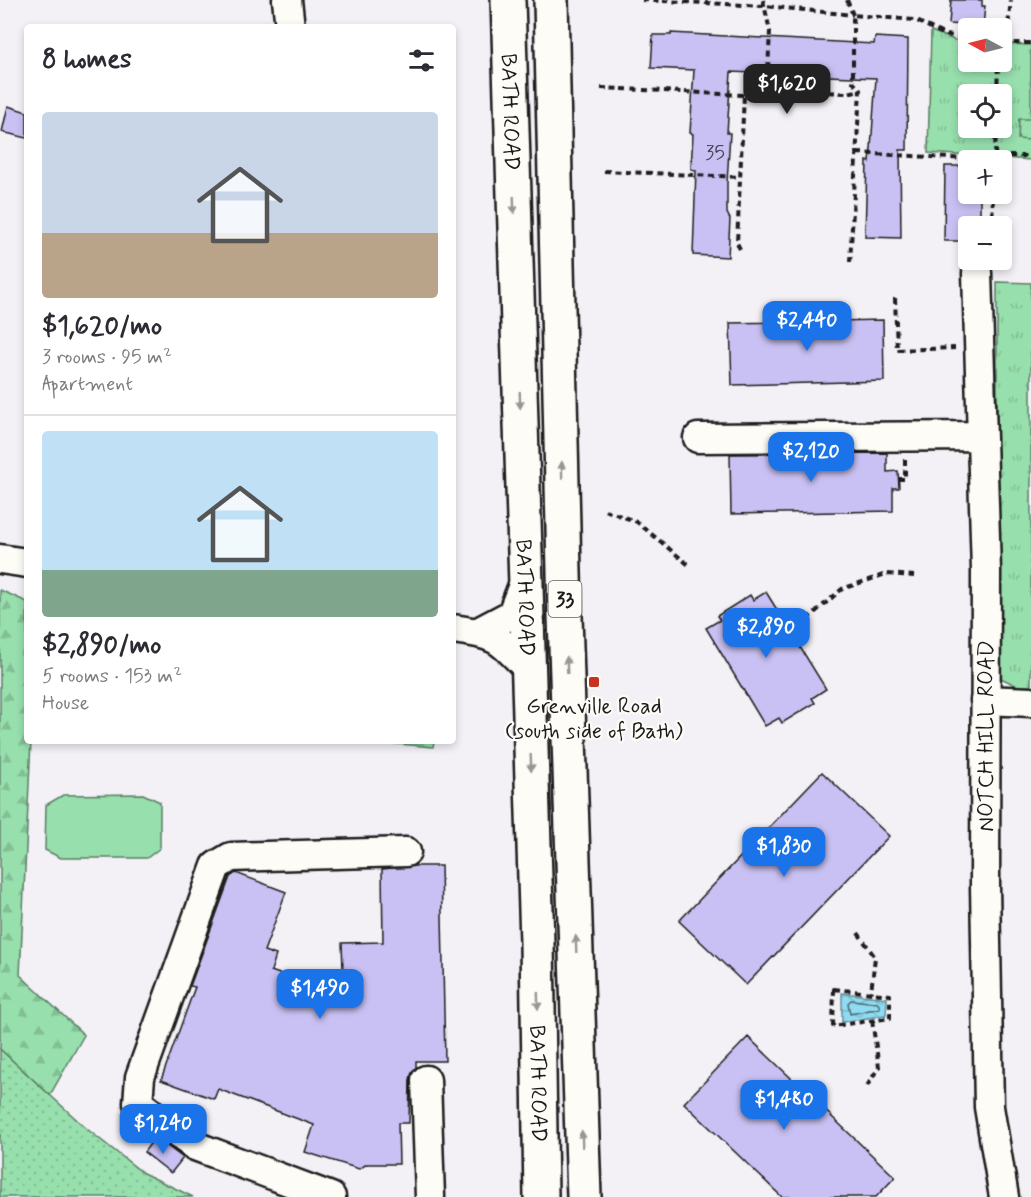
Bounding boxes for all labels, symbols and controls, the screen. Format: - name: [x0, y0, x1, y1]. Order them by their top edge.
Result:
- north arrow: [958, 18, 1012, 72]
- map controls: [958, 18, 1012, 270]
- text: 8 homes: [42, 43, 132, 77]
- icon: filters: [405, 44, 438, 77]
- street label: BATH ROAD: [494, 53, 525, 171]
- pin: $1,620: [738, 64, 836, 115]
- text: $1,620: [757, 70, 817, 97]
- button: locate: [958, 84, 1012, 138]
- house number: 35: [705, 140, 725, 167]
- button: +: [958, 150, 1012, 204]
- icon: home: [186, 151, 294, 259]
- one-way arrow: [509, 196, 519, 215]
- button: −: [958, 216, 1012, 270]
- pin: $2,440: [758, 301, 856, 352]
- text: $2,440: [777, 307, 838, 334]
- text: $1,620/mo: [42, 310, 162, 344]
- text: 3 rooms · 95 m²: [42, 344, 172, 371]
- text: Apartment: [42, 371, 133, 398]
- one-way arrow: [515, 391, 524, 410]
- pin: $2,120: [762, 432, 860, 483]
- text: $2,120: [782, 438, 840, 465]
- one-way arrow: [557, 460, 567, 479]
- icon: home: [186, 470, 294, 578]
- street label: BATH ROAD: [509, 539, 540, 657]
- road number: 33: [548, 581, 582, 617]
- pin: $2,890: [717, 608, 815, 659]
- text: $2,890: [737, 614, 795, 641]
- text: $2,890/mo: [42, 629, 161, 663]
- street label: NOTCH HILL ROAD: [973, 640, 1001, 832]
- one-way arrow: [562, 655, 571, 674]
- text: 5 rooms · 153 m²: [42, 663, 182, 690]
- marker: Grenville Road (south side of Bath): [587, 675, 601, 689]
- text: House: [42, 690, 89, 717]
- place label: Grenville Road (south side of Bath): [505, 693, 683, 746]
- one-way arrow: [526, 754, 535, 773]
- pin: $1,830: [735, 827, 833, 878]
- text: $1,830: [756, 833, 812, 860]
- one-way arrow: [571, 934, 580, 953]
- pin: $1,490: [271, 969, 369, 1020]
- text: $1,490: [291, 975, 349, 1002]
- one-way arrow: [533, 992, 543, 1011]
- street label: BATH ROAD: [522, 1025, 552, 1142]
- pin: $1,480: [735, 1080, 833, 1131]
- text: $1,480: [754, 1086, 814, 1113]
- pin: $1,240: [114, 1104, 212, 1155]
- text: $1,240: [134, 1110, 192, 1137]
- one-way arrow: [577, 1129, 587, 1148]

